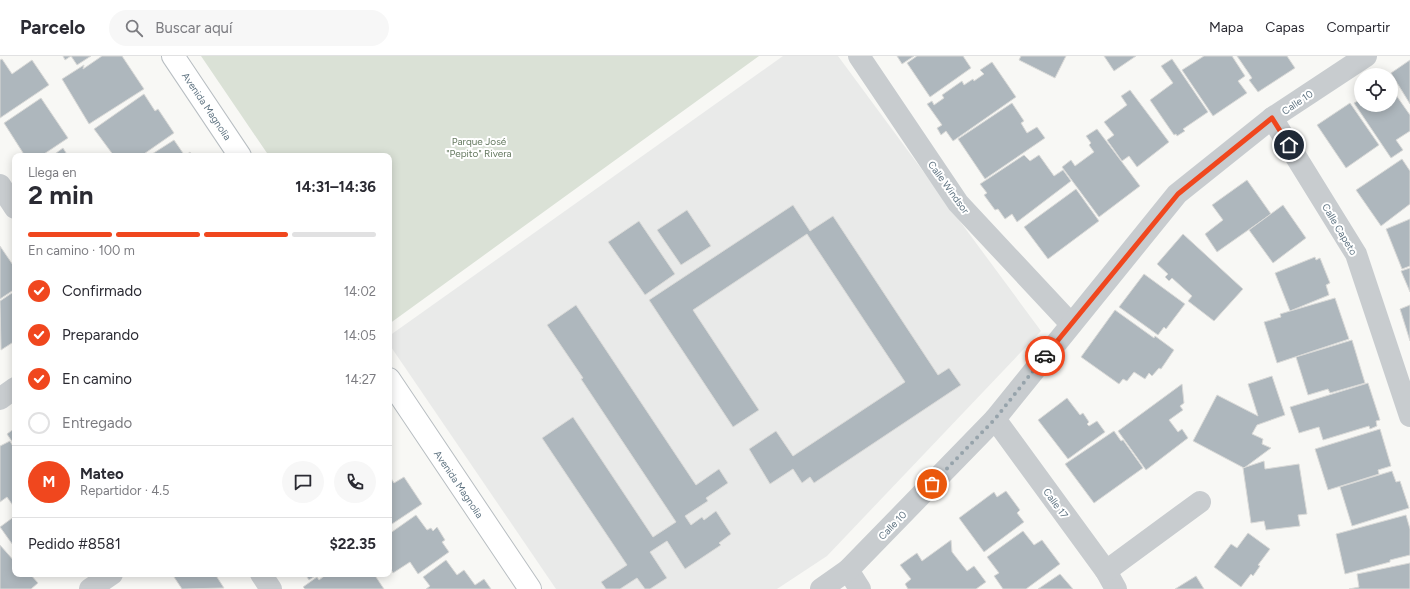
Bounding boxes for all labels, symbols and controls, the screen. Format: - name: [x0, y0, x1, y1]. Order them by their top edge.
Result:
- search box: [109, 10, 389, 46]
- text: Parcelo: [20, 16, 85, 39]
- icon: search: [123, 17, 145, 39]
- text: Buscar aquí: [155, 19, 232, 37]
- text: Mapa: [1209, 19, 1243, 36]
- text: Capas: [1265, 19, 1304, 36]
- text: Compartir: [1326, 19, 1390, 36]
- map controls: [1354, 68, 1398, 112]
- button: locate: [1354, 68, 1398, 112]
- street label: Avenida Magnolia: [179, 70, 234, 143]
- street label: Calle 10: [1279, 87, 1316, 118]
- pin: [1272, 128, 1306, 162]
- icon: home: [1278, 134, 1300, 156]
- park label: Parque José "Pepito" Rivera: [446, 135, 512, 160]
- street label: Calle Windsor: [925, 158, 972, 217]
- text: Llega en: [28, 165, 77, 180]
- text: 14:31–14:36: [295, 178, 376, 196]
- text: 2 min: [28, 179, 94, 211]
- street label: Calle Capeto: [1319, 201, 1360, 258]
- text: En camino · 100 m: [28, 243, 135, 258]
- icon: check: [28, 280, 50, 302]
- text: Confirmado: [62, 282, 142, 300]
- text: 14:02: [344, 284, 376, 299]
- icon: check: [28, 324, 50, 346]
- text: Preparando: [62, 326, 139, 344]
- text: 14:05: [343, 328, 376, 343]
- courier: [1025, 336, 1065, 376]
- icon: car: [1034, 345, 1056, 367]
- icon: check: [28, 368, 50, 390]
- text: En camino: [62, 370, 132, 388]
- text: 14:27: [345, 372, 376, 387]
- text: Entregado: [62, 414, 132, 432]
- street label: Avenida Magnolia: [431, 448, 486, 521]
- button: chat: [282, 461, 324, 503]
- button: phone: [334, 461, 376, 503]
- text: Mateo: [80, 465, 124, 483]
- pin: [915, 467, 949, 501]
- text: M: [43, 473, 55, 491]
- icon: bag: [921, 473, 943, 495]
- text: Repartidor · 4.5: [80, 483, 169, 498]
- street label: Calle 17: [1040, 486, 1071, 521]
- street label: Calle 10: [875, 508, 909, 543]
- text: Pedido #8581: [28, 535, 121, 553]
- text: $22.35: [330, 535, 376, 553]

